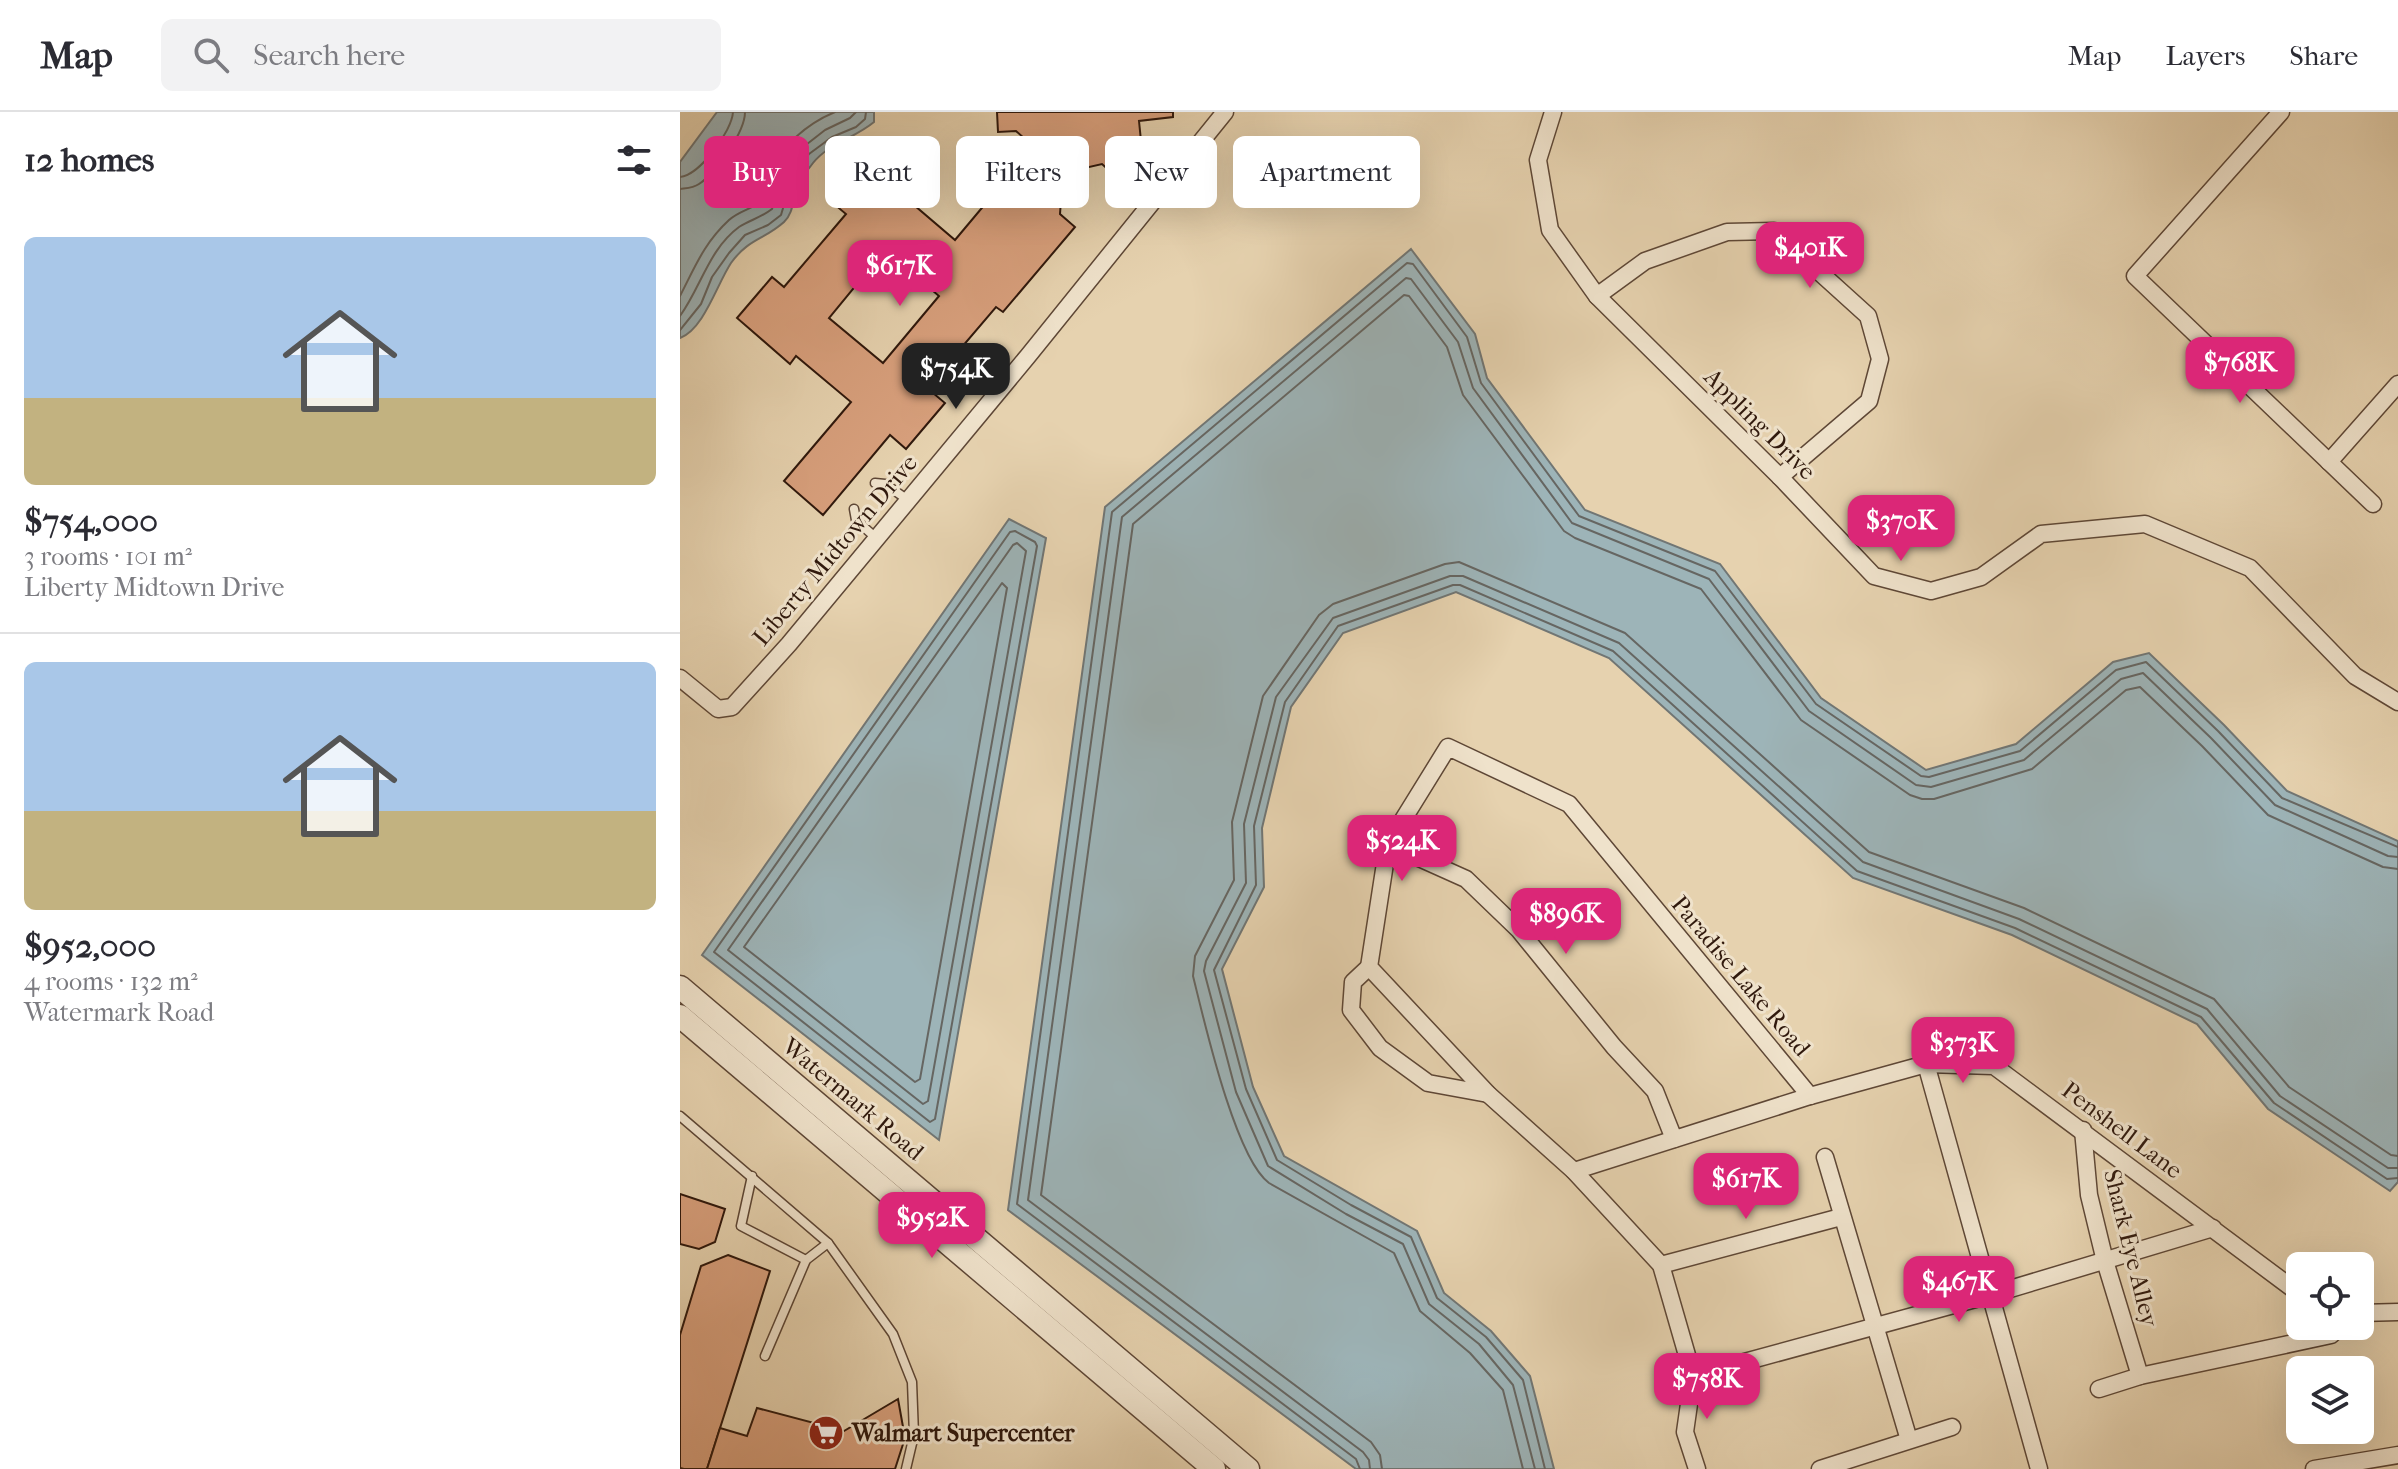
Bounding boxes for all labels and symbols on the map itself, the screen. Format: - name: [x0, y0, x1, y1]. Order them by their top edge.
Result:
- pin: $401K: [1754, 222, 1866, 290]
- pin: $617K: [844, 240, 956, 308]
- pin: $768K: [2184, 337, 2296, 405]
- pin: $754K: [900, 343, 1012, 411]
- street label: Appling Drive: [1698, 362, 1821, 485]
- street label: Liberty Midtown Drive: [747, 449, 923, 651]
- pin: $370K: [1845, 495, 1957, 563]
- pin: $524K: [1346, 815, 1458, 883]
- pin: $896K: [1510, 888, 1622, 956]
- street label: Paradise Lake Road: [1666, 890, 1817, 1063]
- pin: $373K: [1907, 1017, 2019, 1085]
- street label: Watermark Road: [776, 1031, 930, 1167]
- street label: Penshell Lane: [2056, 1076, 2188, 1184]
- pin: $617K: [1690, 1153, 1802, 1221]
- street label: Shark Eye Alley: [2098, 1167, 2164, 1331]
- pin: $952K: [876, 1192, 988, 1260]
- pin: $467K: [1903, 1256, 2015, 1324]
- pin: $758K: [1651, 1353, 1763, 1421]
- supermarket icon: Walmart Supercenter: [807, 1414, 845, 1452]
- place label: Walmart Supercenter: [851, 1419, 1075, 1447]

